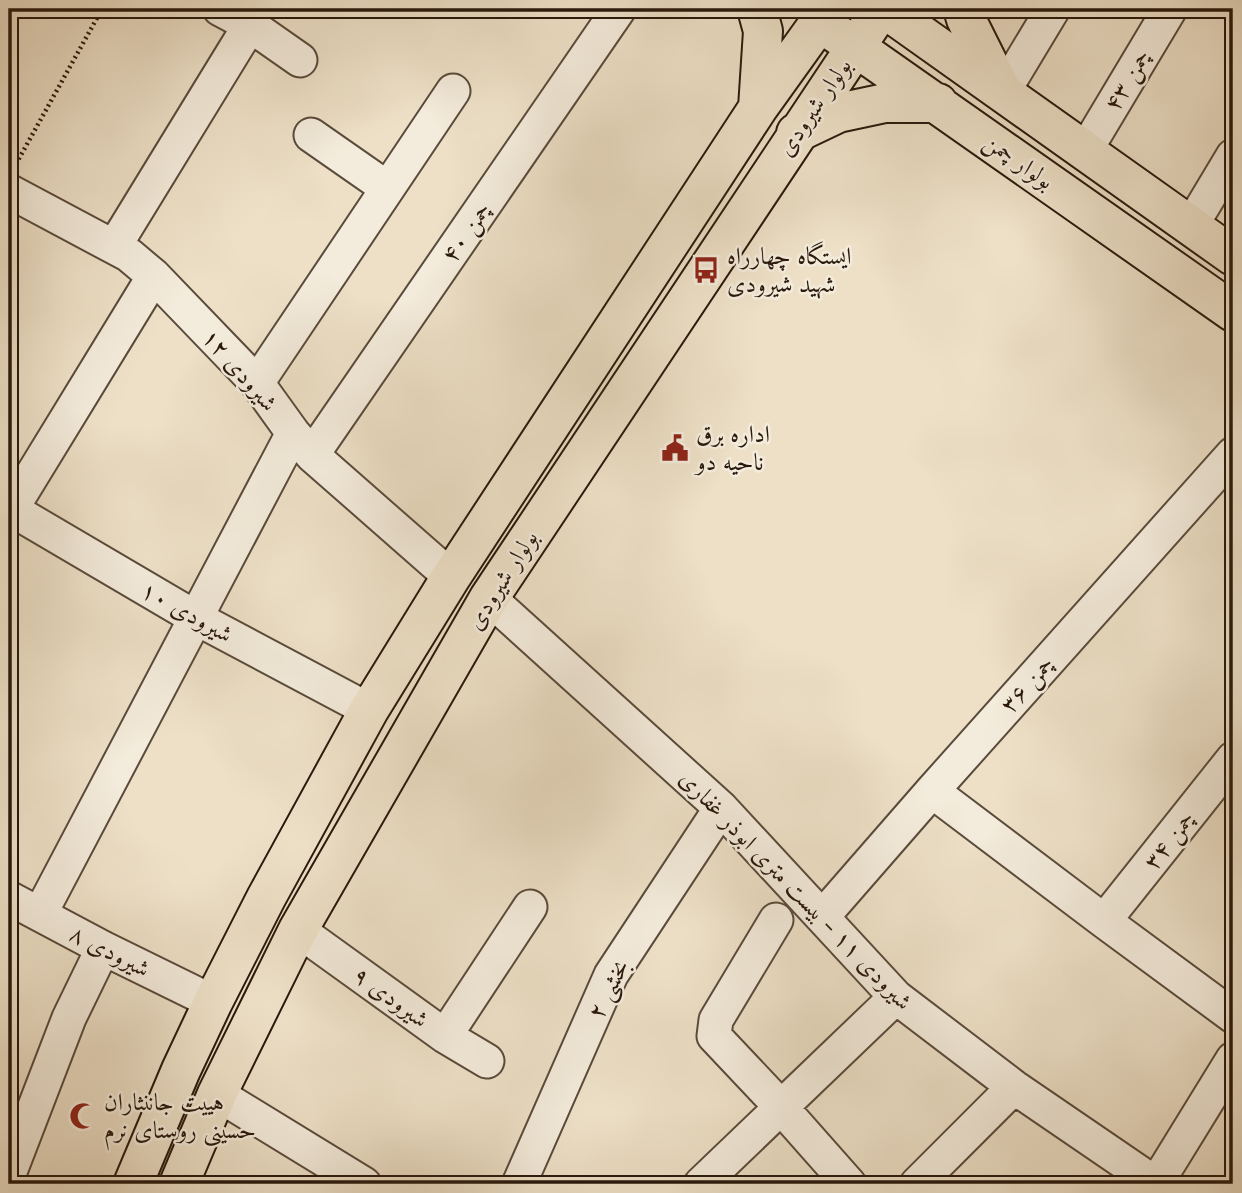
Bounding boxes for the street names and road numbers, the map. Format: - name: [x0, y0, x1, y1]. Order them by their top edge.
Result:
- street label: چمن ۴۳: [1096, 43, 1159, 117]
- street label: بولوار شیرودی: [769, 52, 859, 163]
- street label: بولوار چمن: [977, 125, 1060, 198]
- street label: چمن ۴۰: [434, 195, 499, 269]
- street label: شیرودی ۱۲: [194, 322, 285, 419]
- street label: بولوار شیرودی: [459, 524, 546, 637]
- street label: شیرودی ۱۰: [135, 574, 239, 651]
- street label: چمن ۳۶: [993, 648, 1062, 720]
- street label: شیرودی ۱۱ - بیست متری ابوذر غفاری: [672, 763, 920, 1018]
- street label: چمن ۳۴: [1136, 804, 1203, 877]
- street label: شیرودی ۸: [64, 917, 156, 986]
- street label: بخشی ۲: [580, 954, 637, 1025]
- street label: شیرودی ۹: [346, 959, 435, 1036]

